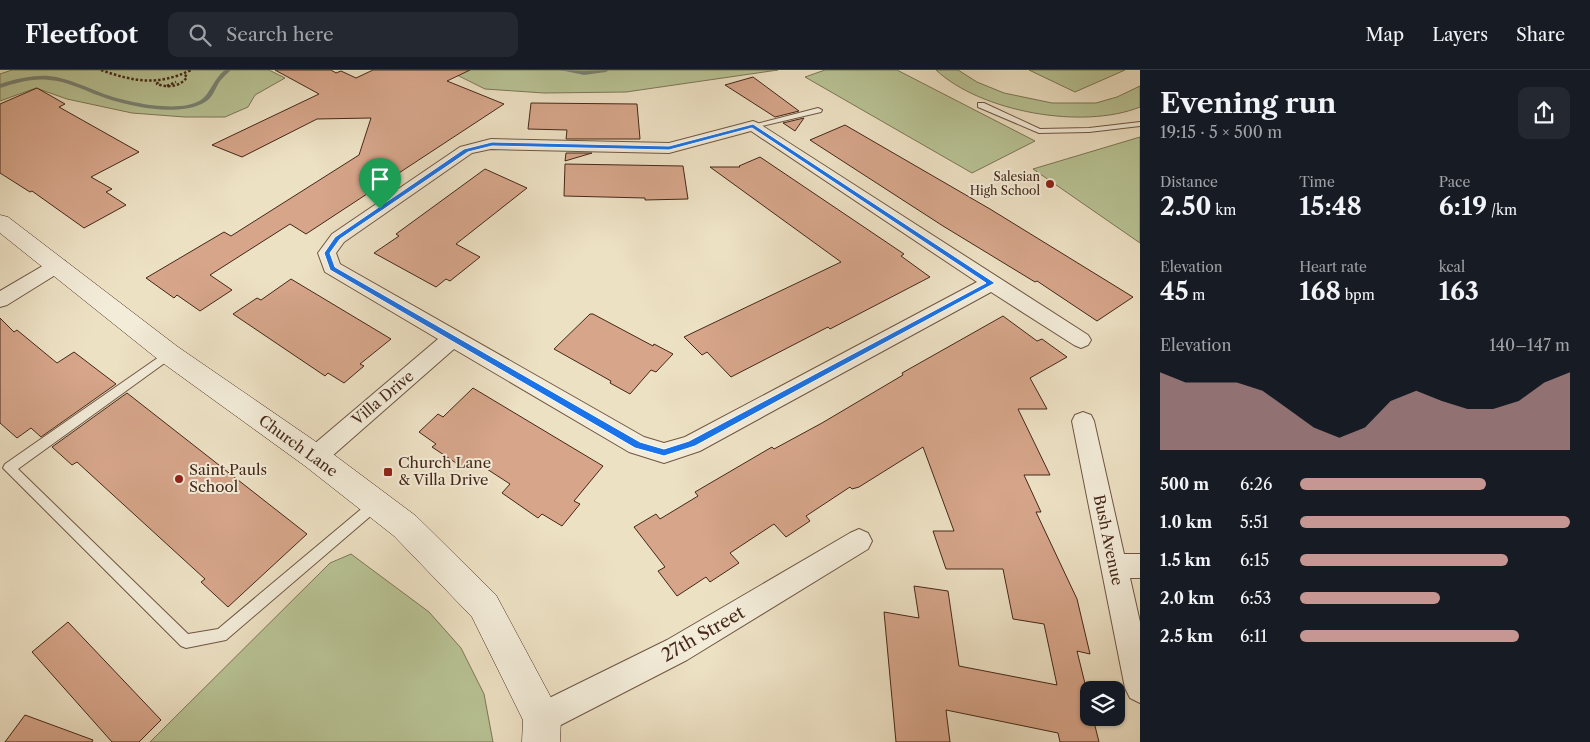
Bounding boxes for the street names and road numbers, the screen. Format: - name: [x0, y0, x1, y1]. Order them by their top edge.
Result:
- street label: Villa Drive: [347, 366, 418, 430]
- street label: Church Lane: [255, 411, 342, 481]
- street label: Bush Avenue: [1090, 493, 1127, 587]
- street label: 27th Street: [657, 601, 749, 667]

